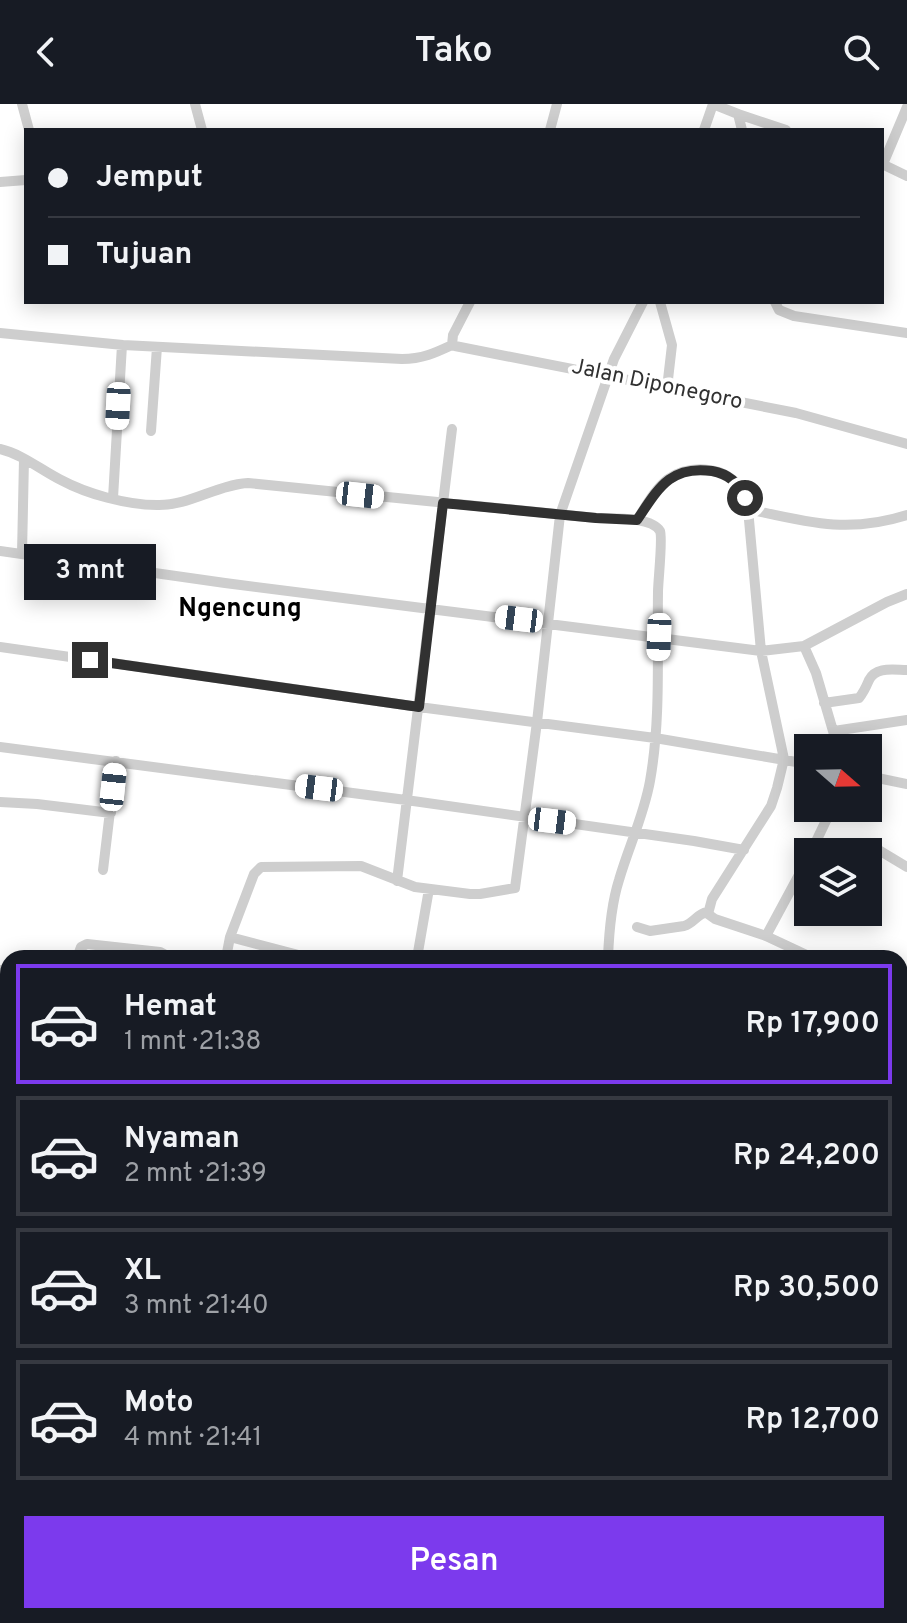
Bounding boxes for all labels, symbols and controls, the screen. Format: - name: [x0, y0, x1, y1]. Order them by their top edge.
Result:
- text: Tako: [415, 29, 492, 75]
- icon: back: [24, 30, 68, 74]
- icon: search: [839, 30, 883, 74]
- text: Jemput: [96, 160, 203, 197]
- text: Tujuan: [96, 237, 192, 274]
- street label: Jalan Diponegoro: [569, 354, 745, 416]
- car: [105, 381, 131, 431]
- route start: [727, 480, 763, 516]
- car: [335, 481, 385, 509]
- callout: 3 mnt: [24, 544, 156, 600]
- text: 3 mnt: [55, 555, 125, 588]
- district label: Ngencung: [178, 593, 302, 626]
- car: [494, 604, 544, 634]
- car: [646, 613, 672, 661]
- route end: [72, 642, 108, 678]
- north arrow: [794, 734, 882, 822]
- map controls: [794, 734, 882, 926]
- car: [99, 762, 127, 812]
- car: [294, 773, 344, 803]
- car: [527, 806, 577, 836]
- button: layers: [794, 838, 882, 926]
- icon: car: [28, 988, 100, 1060]
- text: Hemat: [124, 989, 217, 1026]
- text: Rp 17,900: [745, 1006, 880, 1043]
- text: 1 mnt · 21:38: [124, 1026, 261, 1059]
- icon: car: [28, 1120, 100, 1192]
- text: Nyaman: [124, 1121, 240, 1158]
- text: Rp 24,200: [733, 1138, 880, 1175]
- text: 2 mnt · 21:39: [124, 1158, 267, 1191]
- icon: car: [28, 1252, 100, 1324]
- text: XL: [124, 1253, 161, 1290]
- text: Rp 30,500: [733, 1270, 880, 1307]
- text: 3 mnt · 21:40: [124, 1290, 269, 1323]
- icon: car: [28, 1384, 100, 1456]
- text: Moto: [124, 1385, 194, 1422]
- text: Rp 12,700: [746, 1402, 880, 1439]
- text: 4 mnt · 21:41: [124, 1422, 262, 1455]
- button: Pesan: [24, 1516, 884, 1608]

